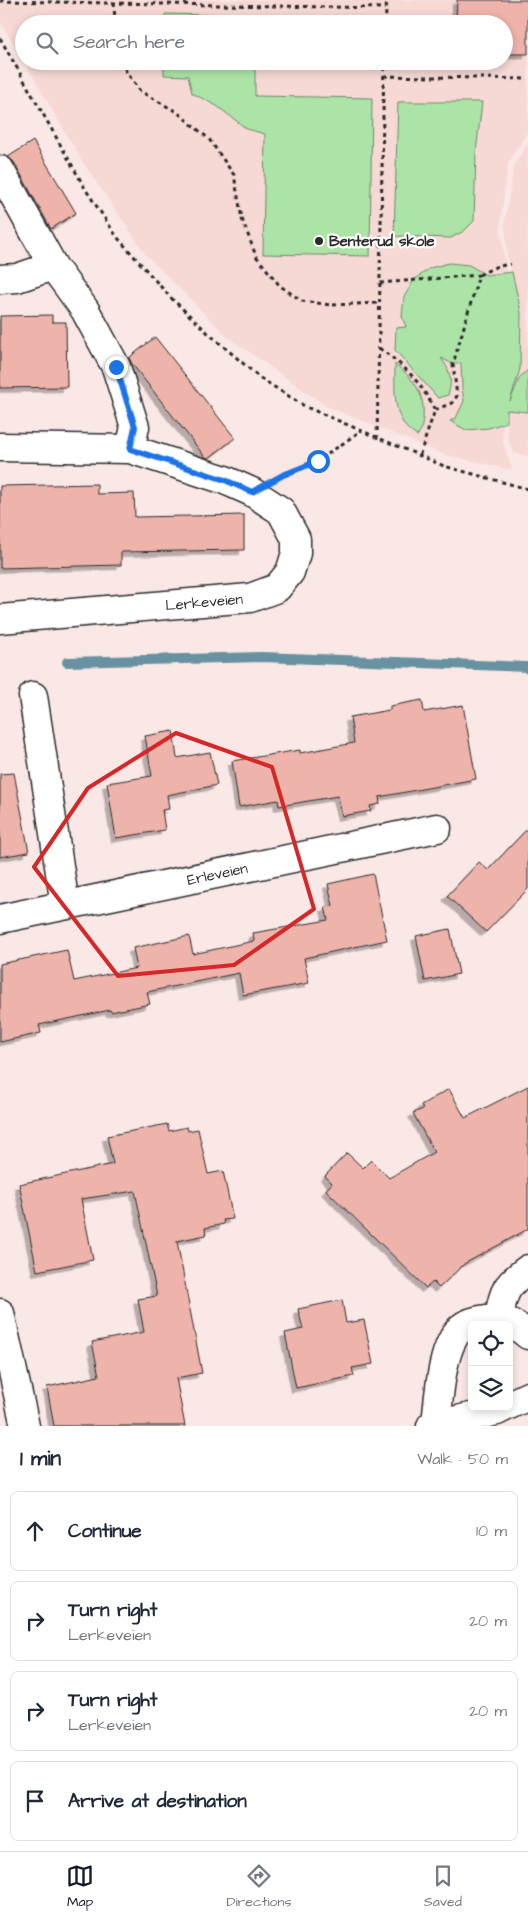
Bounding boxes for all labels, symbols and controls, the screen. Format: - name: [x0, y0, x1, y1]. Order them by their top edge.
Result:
- search box: [15, 15, 513, 70]
- icon: search: [33, 29, 61, 57]
- text: Search here: [73, 29, 185, 56]
- place label: Benterud skole: [329, 231, 435, 252]
- marker: Benterud skole: [313, 235, 325, 247]
- route end: [105, 356, 128, 379]
- route start: [307, 450, 330, 473]
- street label: Lerkeveien: [164, 589, 244, 616]
- street label: Erleveien: [185, 858, 250, 891]
- map controls: [468, 1321, 513, 1411]
- button: locate: [468, 1321, 513, 1366]
- button: layers: [468, 1366, 513, 1411]
- text: 1 min: [20, 1444, 61, 1473]
- text: Walk · 50 m: [417, 1448, 508, 1470]
- icon: ahead: [21, 1517, 49, 1545]
- text: Continue: [68, 1518, 142, 1545]
- text: 10 m: [476, 1520, 507, 1542]
- text: Turn right: [68, 1597, 157, 1624]
- icon: right: [21, 1607, 49, 1635]
- text: 20 m: [469, 1610, 507, 1632]
- text: Lerkeveien: [68, 1624, 151, 1646]
- text: Turn right: [68, 1687, 157, 1714]
- icon: right: [21, 1697, 49, 1725]
- text: 20 m: [469, 1700, 507, 1722]
- text: Lerkeveien: [68, 1714, 151, 1736]
- icon: arrive: [21, 1787, 49, 1815]
- text: Arrive at destination: [68, 1788, 247, 1815]
- tab: Map: [66, 1862, 94, 1912]
- tab: Directions: [226, 1862, 291, 1912]
- tab: Saved: [424, 1862, 462, 1912]

